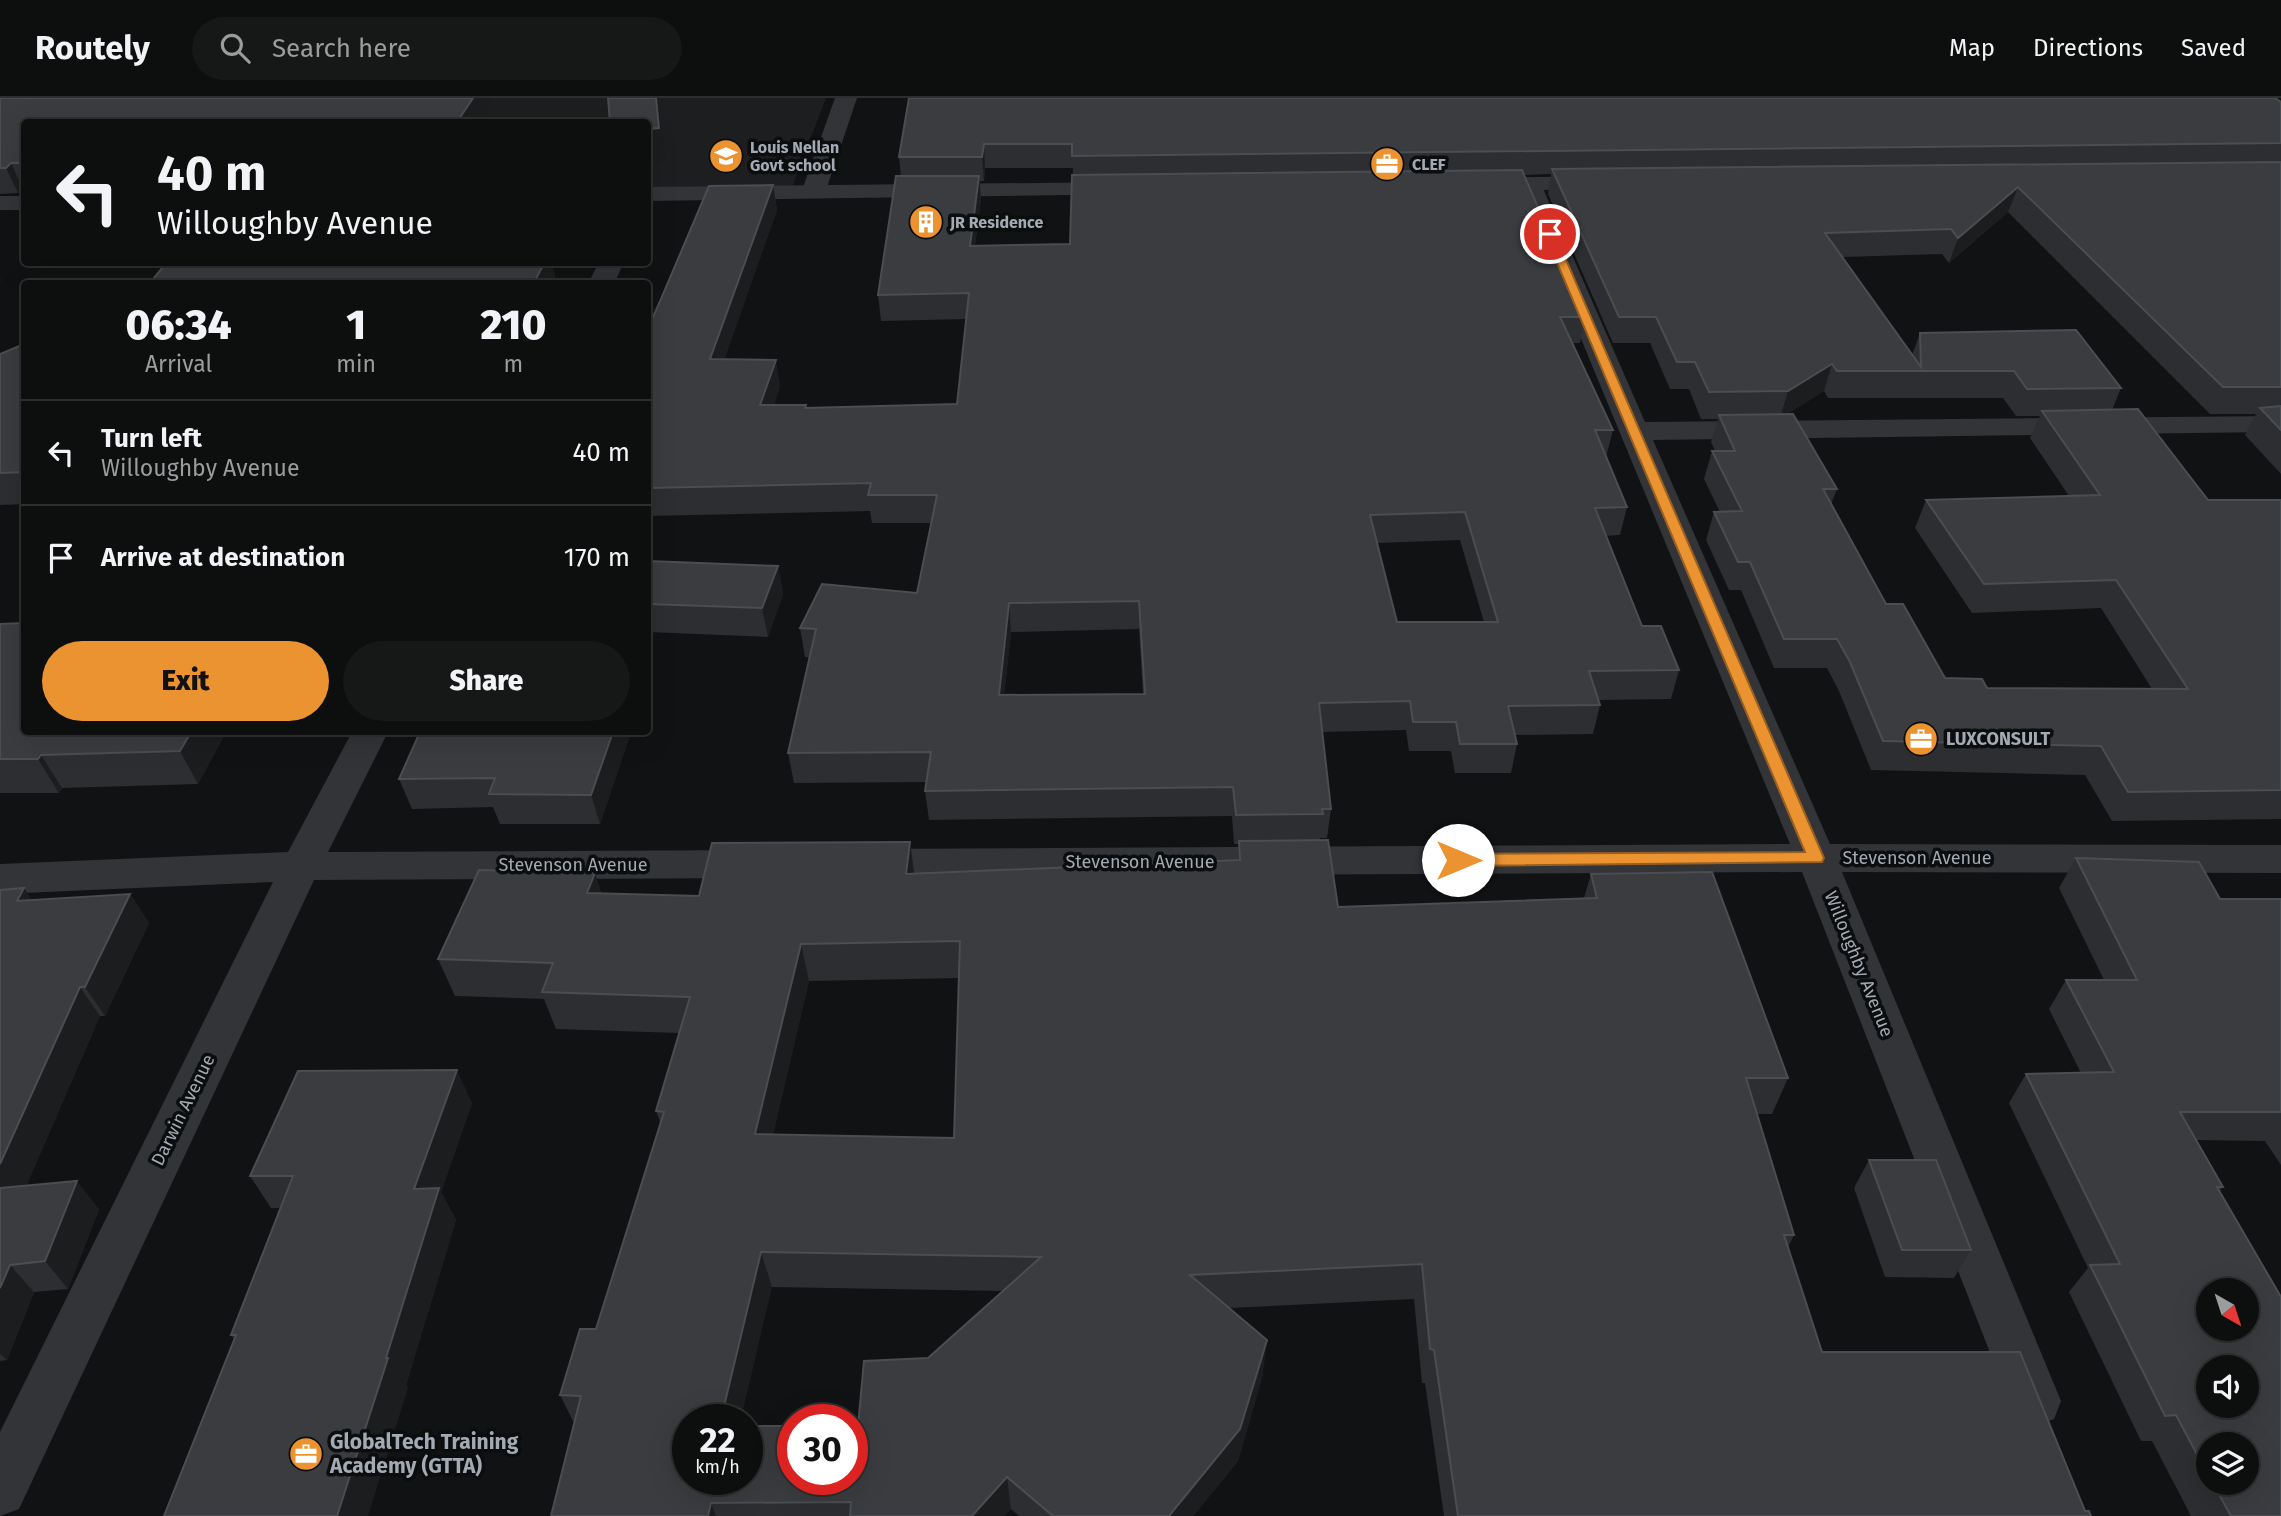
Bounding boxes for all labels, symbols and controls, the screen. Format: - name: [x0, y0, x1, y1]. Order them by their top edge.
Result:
- search box: [192, 17, 682, 80]
- text: Routely: [35, 28, 150, 68]
- icon: search: [216, 29, 254, 67]
- text: Search here: [272, 33, 411, 64]
- text: Map: [1949, 34, 1995, 62]
- text: Directions: [2033, 34, 2143, 62]
- text: Saved: [2181, 34, 2246, 62]
- school or university icon: Louis Nellan Govt school: [707, 137, 745, 175]
- place label: Louis Nellan Govt school: [750, 138, 839, 175]
- text: 40 m: [157, 144, 266, 203]
- office icon: CLEF: [1368, 145, 1406, 183]
- icon: left: [42, 147, 133, 238]
- place label: CLEF: [1412, 155, 1446, 174]
- building icon: JR Residence: [907, 203, 945, 241]
- text: Willoughby Avenue: [157, 204, 433, 242]
- pin: [1520, 204, 1580, 264]
- place label: JR Residence: [949, 213, 1043, 232]
- icon: arrive: [1531, 215, 1569, 253]
- text: 06:34: [126, 300, 232, 350]
- text: 1: [346, 300, 366, 350]
- text: 210: [480, 300, 546, 350]
- text: Arrival: [145, 350, 212, 378]
- text: min: [336, 350, 376, 378]
- text: m: [504, 350, 523, 378]
- text: Turn left: [101, 423, 202, 454]
- icon: left: [42, 434, 80, 472]
- text: 40 m: [572, 437, 630, 468]
- text: Willoughby Avenue: [101, 454, 299, 482]
- icon: arrive: [42, 539, 80, 577]
- text: Arrive at destination: [101, 542, 345, 573]
- text: 170 m: [564, 542, 630, 573]
- button: Exit: [42, 641, 329, 721]
- button: Share: [343, 641, 630, 721]
- office icon: LUXCONSULT: [1902, 720, 1940, 758]
- place label: LUXCONSULT: [1946, 728, 2050, 750]
- position arrow: [1421, 823, 1495, 897]
- street label: Stevenson Avenue: [1843, 847, 1991, 869]
- street label: Stevenson Avenue: [1066, 851, 1214, 873]
- street label: Stevenson Avenue: [499, 854, 647, 876]
- street label: Willoughby Avenue: [1820, 888, 1898, 1040]
- street label: Darwin Avenue: [147, 1051, 219, 1169]
- north arrow: [2196, 1278, 2259, 1340]
- map controls: [2196, 1278, 2259, 1495]
- button: sound: [2196, 1355, 2259, 1418]
- speed limit sign: 30: [777, 1404, 868, 1495]
- text: 22: [699, 1419, 736, 1461]
- place label: GlobalTech Training Academy (GTTA): [329, 1429, 519, 1479]
- button: layers: [2196, 1432, 2259, 1495]
- office icon: GlobalTech Training Academy (GTTA): [287, 1435, 325, 1473]
- text: km/h: [695, 1456, 740, 1478]

